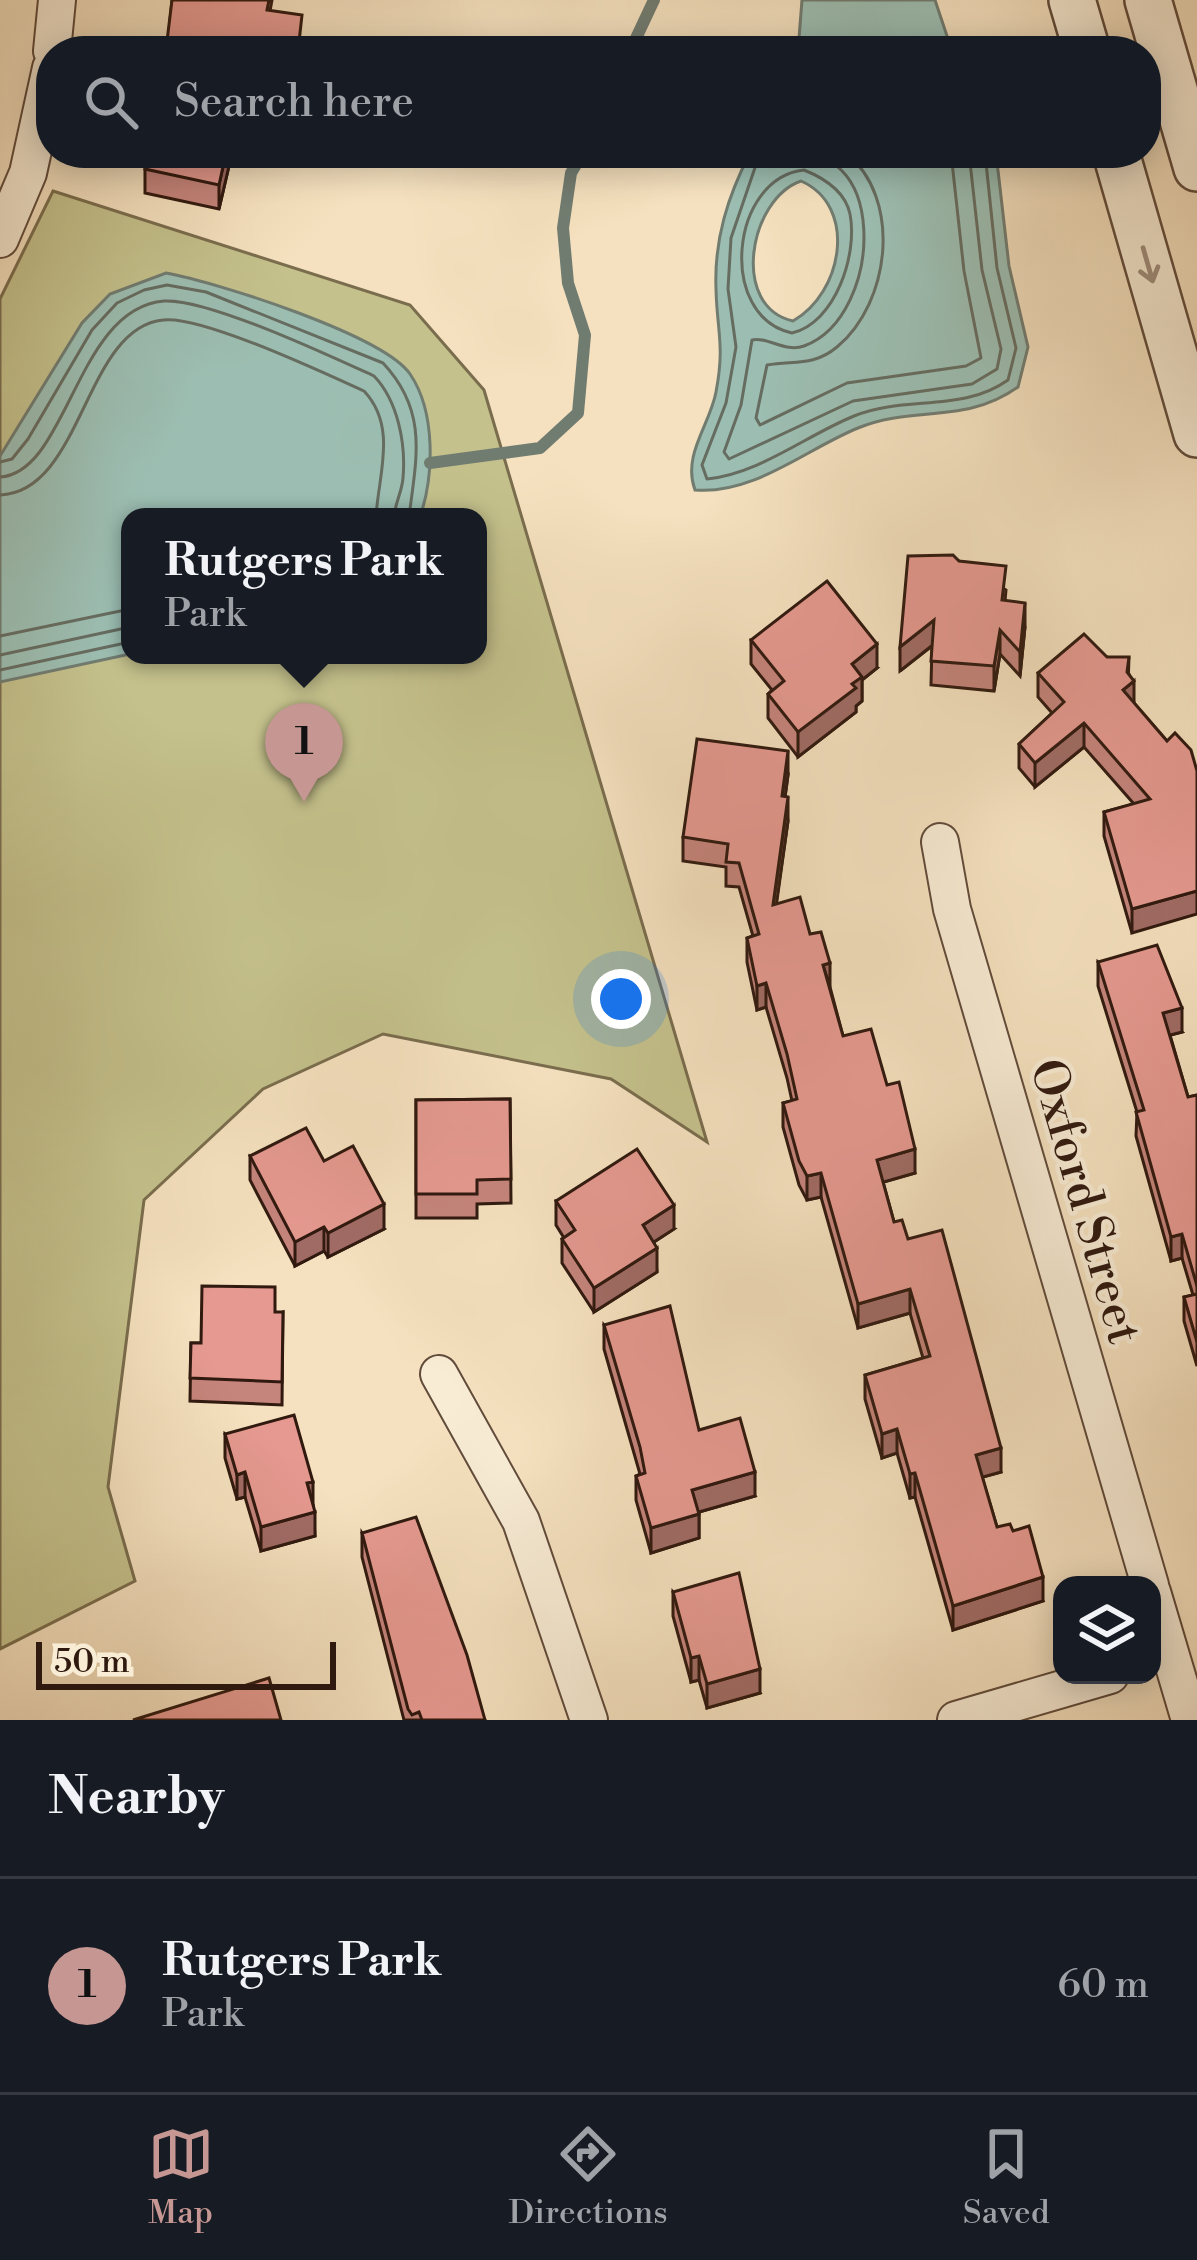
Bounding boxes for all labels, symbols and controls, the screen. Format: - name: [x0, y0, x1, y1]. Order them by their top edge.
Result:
- search box: [36, 36, 1161, 168]
- icon: search: [78, 69, 144, 135]
- text: Search here: [174, 74, 414, 131]
- one-way arrow: [1139, 246, 1161, 284]
- popup: [121, 508, 487, 664]
- text: Rutgers Park: [164, 533, 444, 590]
- text: Park: [164, 590, 246, 639]
- pin: 1: [265, 703, 343, 802]
- your location: [591, 969, 651, 1029]
- street label: Oxford Street: [1015, 1053, 1153, 1351]
- map controls: [1053, 1576, 1161, 1684]
- button: layers: [1053, 1576, 1161, 1684]
- scale bar: [36, 1636, 336, 1689]
- text: 50 m: [54, 1642, 130, 1683]
- text: Nearby: [48, 1766, 224, 1830]
- text: Rutgers Park: [162, 1933, 441, 1990]
- text: 1: [78, 1961, 96, 2010]
- text: 60 m: [1057, 1961, 1149, 2010]
- text: Park: [162, 1990, 243, 2039]
- tab: Map: [148, 2121, 214, 2234]
- tab: Directions: [509, 2121, 668, 2234]
- tab: Saved: [963, 2121, 1049, 2234]

